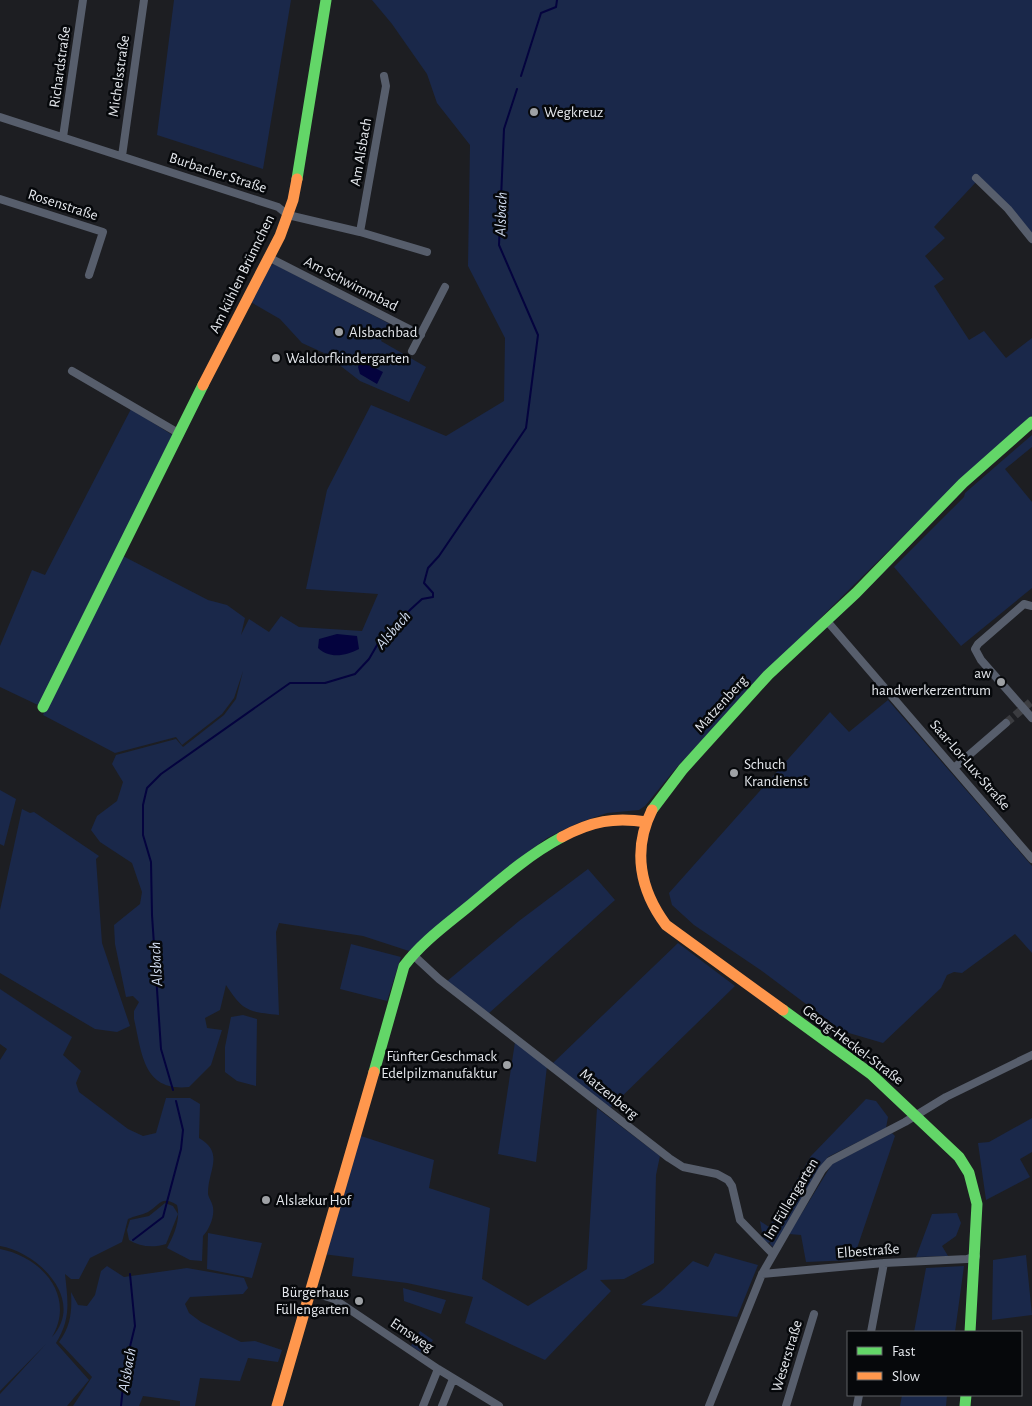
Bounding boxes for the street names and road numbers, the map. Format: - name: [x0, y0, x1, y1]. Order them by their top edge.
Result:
- street label: Richardstraße: [47, 25, 73, 109]
- street label: Michelsstraße: [106, 34, 132, 118]
- street label: Am Alsbach: [348, 117, 374, 187]
- street label: Burbacher Straße: [167, 150, 269, 196]
- street label: Rosenstraße: [26, 187, 100, 223]
- street label: Am kühlen Brünnchen: [207, 212, 277, 336]
- street label: Am Schwimmbad: [302, 254, 401, 314]
- street label: Matzenberg: [692, 672, 751, 735]
- street label: Saar-Lor-Lux-Straße: [927, 717, 1013, 813]
- street label: Georg-Heckel-Straße: [800, 1002, 906, 1088]
- street label: Matzenberg: [577, 1066, 642, 1123]
- street label: Im Füllengarten: [761, 1156, 821, 1242]
- street label: Elbestraße: [836, 1241, 900, 1261]
- street label: Emsweg: [388, 1315, 437, 1355]
- street label: Weserstraße: [769, 1318, 805, 1394]

